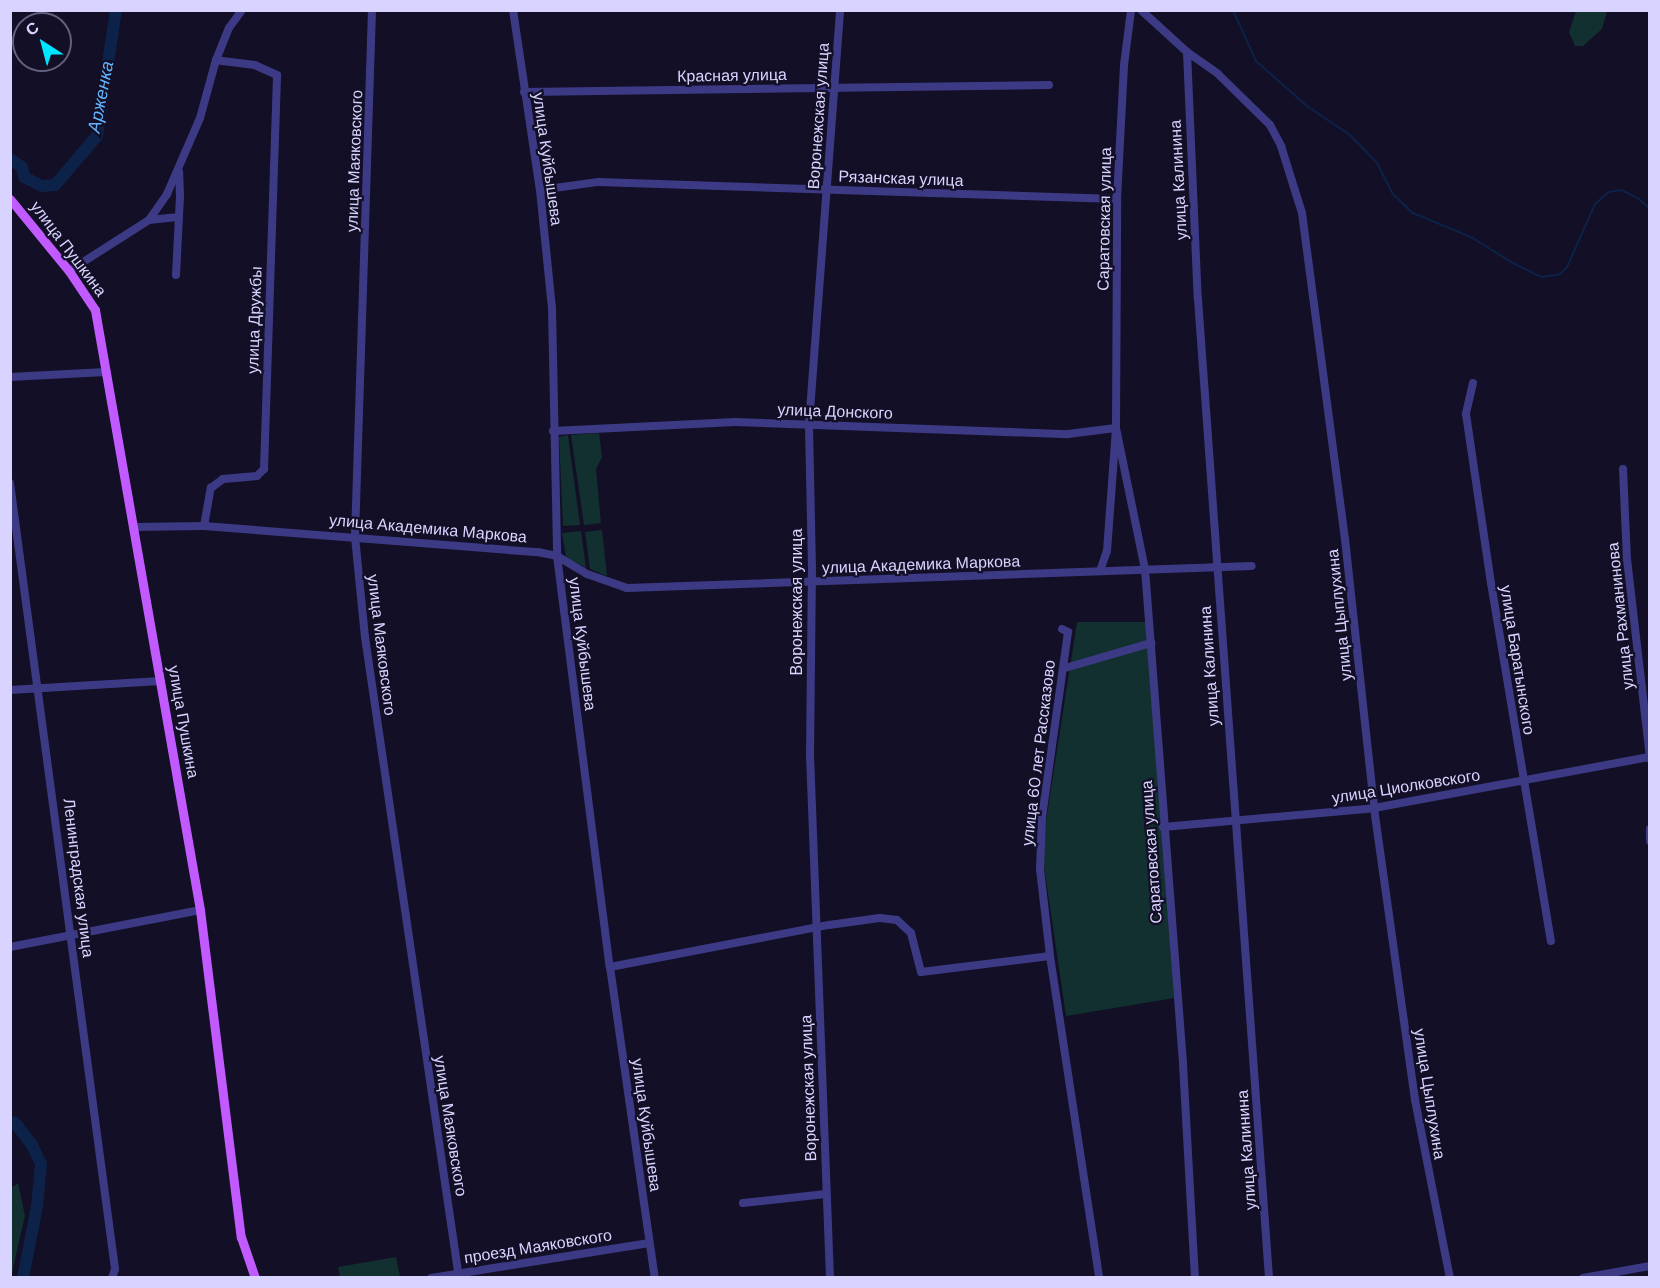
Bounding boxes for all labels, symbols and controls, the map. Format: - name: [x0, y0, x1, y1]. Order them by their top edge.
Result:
- north arrow: [12, 12, 72, 72]
- text: С: [21, 17, 43, 41]
- street label: Воронежская улица: [804, 42, 834, 190]
- water label: Арженка: [83, 59, 119, 135]
- street label: Красная улица: [677, 65, 787, 87]
- street label: улица Маяковского: [343, 90, 367, 232]
- street label: улица Куйбышева: [528, 91, 566, 227]
- street label: улица Калинина: [1166, 119, 1192, 241]
- street label: Саратовская улица: [1094, 147, 1116, 291]
- street label: Рязанская улица: [838, 167, 964, 191]
- street label: улица Пушкина: [26, 198, 110, 300]
- street label: улица Дружбы: [244, 266, 266, 374]
- street label: улица Донского: [777, 400, 893, 424]
- street label: улица Академика Маркова: [328, 511, 528, 547]
- street label: Воронежская улица: [787, 529, 807, 675]
- street label: улица Рахманинова: [1604, 541, 1638, 691]
- street label: улица Цыплухина: [1324, 548, 1356, 682]
- street label: улица Академика Маркова: [822, 552, 1020, 578]
- street label: улица Маяковского: [363, 573, 399, 717]
- street label: улица Куйбышева: [564, 576, 600, 712]
- street label: улица Баратынского: [1496, 584, 1538, 736]
- street label: улица Калинина: [1196, 605, 1224, 727]
- street label: улица 60 лет Рассказово: [1018, 659, 1060, 847]
- street label: улица Пушкина: [164, 664, 202, 780]
- street label: улица Циолковского: [1331, 766, 1481, 808]
- street label: Саратовская улица: [1137, 780, 1167, 924]
- street label: Ленинградская улица: [59, 797, 97, 959]
- street label: Воронежская улица: [797, 1014, 821, 1162]
- street label: улица Цыплухина: [1409, 1027, 1449, 1161]
- street label: улица Маяковского: [429, 1054, 471, 1198]
- street label: улица Куйбышева: [627, 1057, 665, 1193]
- street label: улица Калинина: [1233, 1089, 1261, 1211]
- street label: проезд Маяковского: [463, 1226, 613, 1268]

